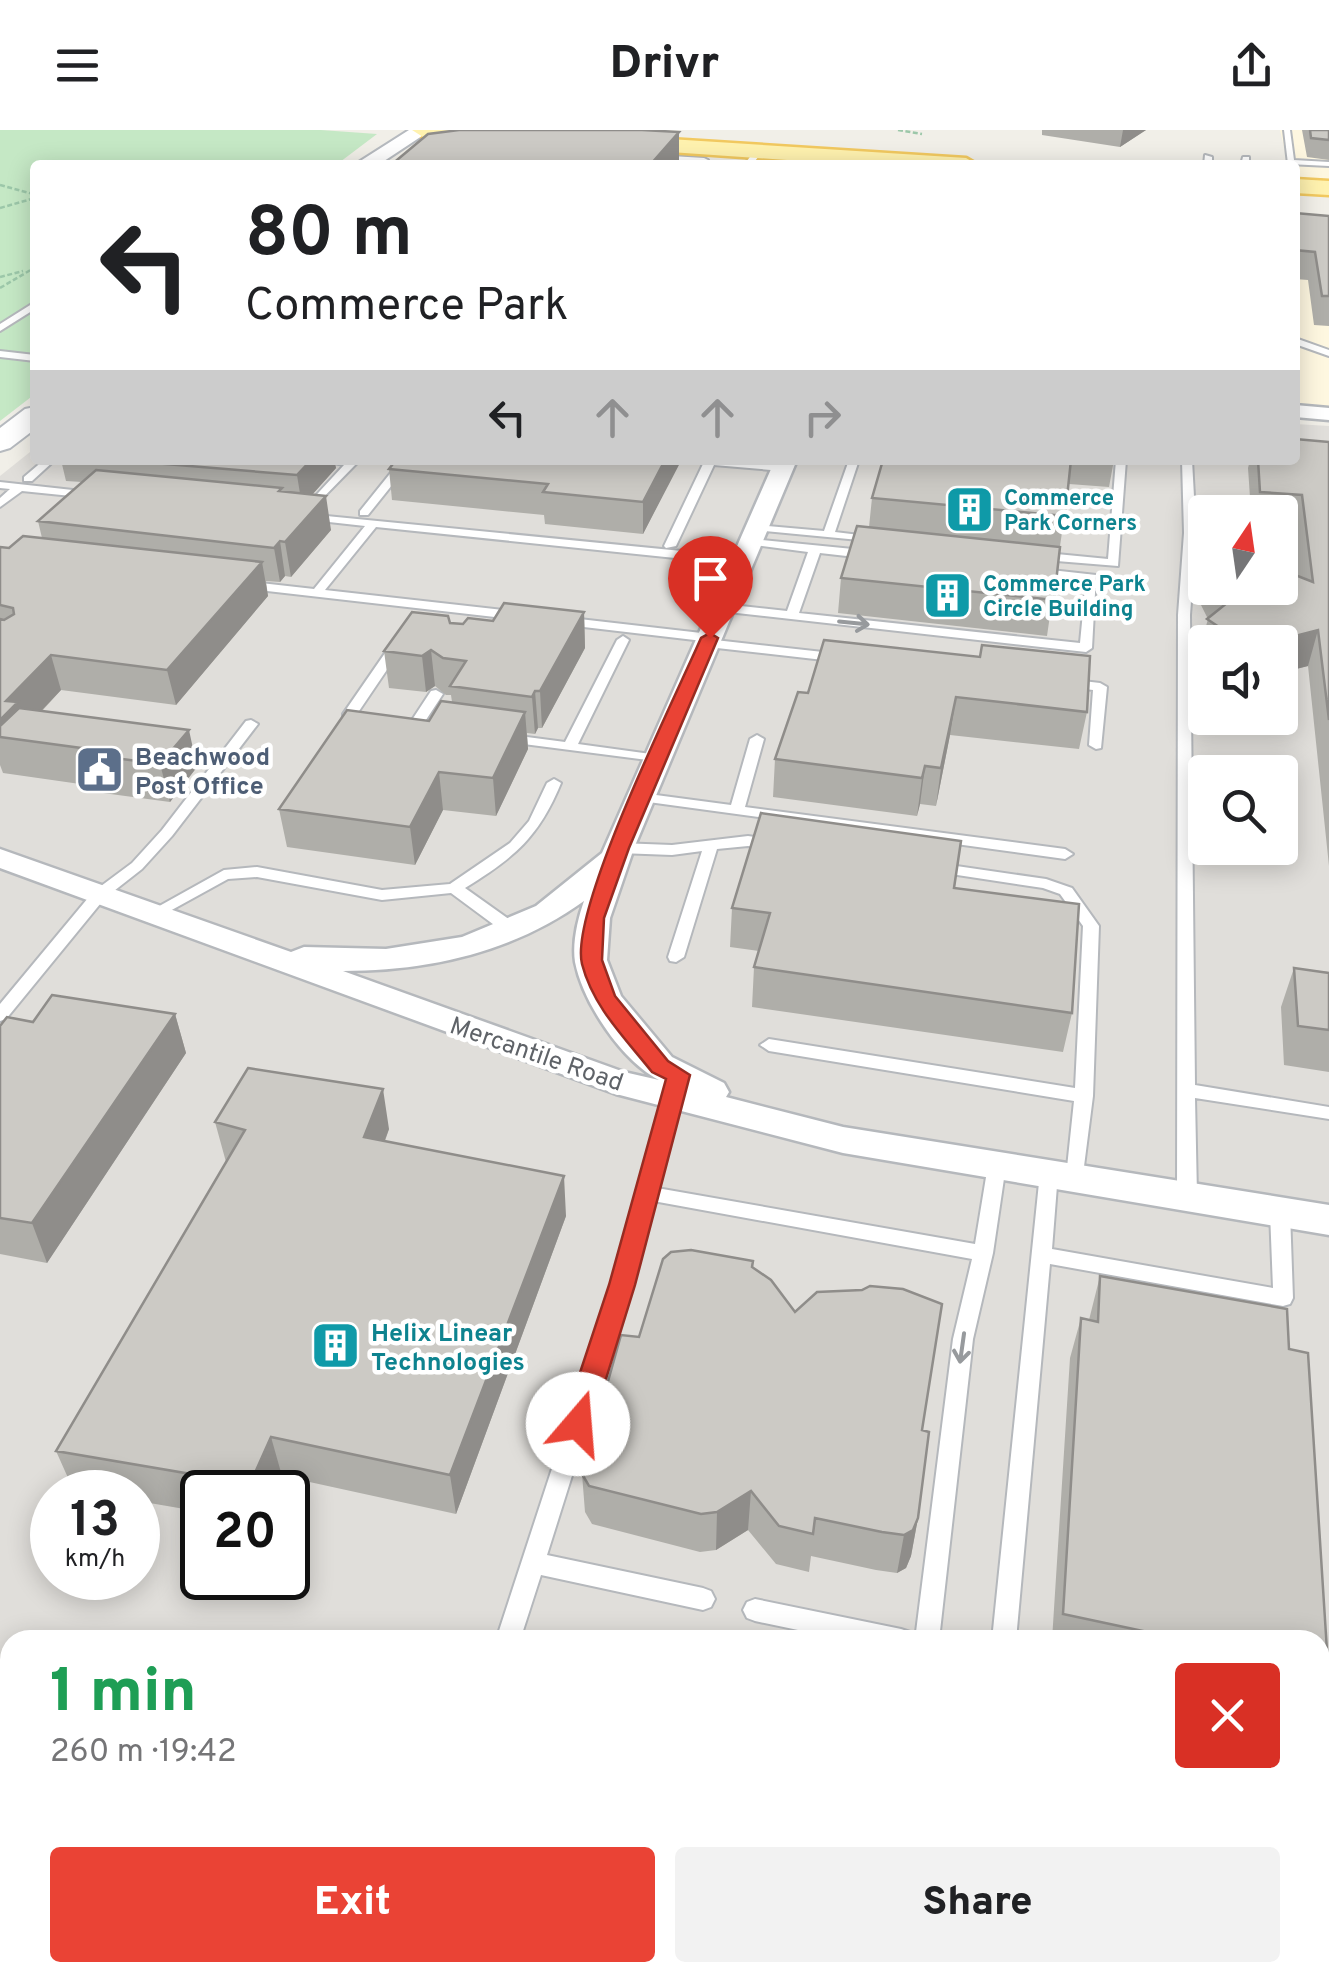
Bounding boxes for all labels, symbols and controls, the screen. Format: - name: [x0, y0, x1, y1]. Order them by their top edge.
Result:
- text: Drivr: [610, 37, 719, 94]
- icon: menu: [50, 38, 105, 93]
- icon: share: [1224, 38, 1279, 93]
- text: 80 m: [245, 192, 413, 281]
- icon: left: [80, 200, 210, 330]
- text: Commerce Park: [245, 279, 568, 336]
- icon: left: [480, 390, 535, 445]
- icon: ahead: [585, 390, 640, 445]
- icon: ahead: [690, 390, 745, 445]
- icon: right: [795, 390, 850, 445]
- building icon: Commerce Park Corners: [943, 484, 995, 536]
- place label: Commerce Park Corners: [1004, 486, 1137, 538]
- north arrow: [1188, 495, 1298, 605]
- map controls: [1188, 495, 1298, 865]
- pin: [668, 536, 753, 639]
- icon: arrive: [683, 551, 738, 606]
- building icon: Commerce Park Circle Building: [922, 570, 974, 622]
- place label: Commerce Park Circle Building: [983, 572, 1146, 624]
- one-way arrow: [838, 614, 870, 633]
- button: sound: [1188, 625, 1298, 735]
- place label: Beachwood Post Office: [135, 743, 270, 804]
- public building icon: Beachwood Post Office: [74, 744, 126, 796]
- button: search: [1188, 755, 1298, 865]
- street label: Mercantile Road: [445, 1011, 627, 1100]
- place label: Helix Linear Technologies: [371, 1319, 525, 1380]
- building icon: Helix Linear Technologies: [310, 1320, 362, 1372]
- one-way arrow: [952, 1331, 971, 1364]
- position arrow: [526, 1372, 630, 1476]
- speed limit sign: 20: [180, 1470, 310, 1600]
- text: 13: [70, 1491, 120, 1554]
- text: km/h: [65, 1544, 125, 1576]
- text: 1 min: [50, 1657, 197, 1733]
- button: close: [1175, 1663, 1280, 1768]
- text: 260 m · 19:42: [50, 1733, 237, 1773]
- button: Exit: [50, 1847, 655, 1962]
- button: Share: [675, 1847, 1280, 1962]

